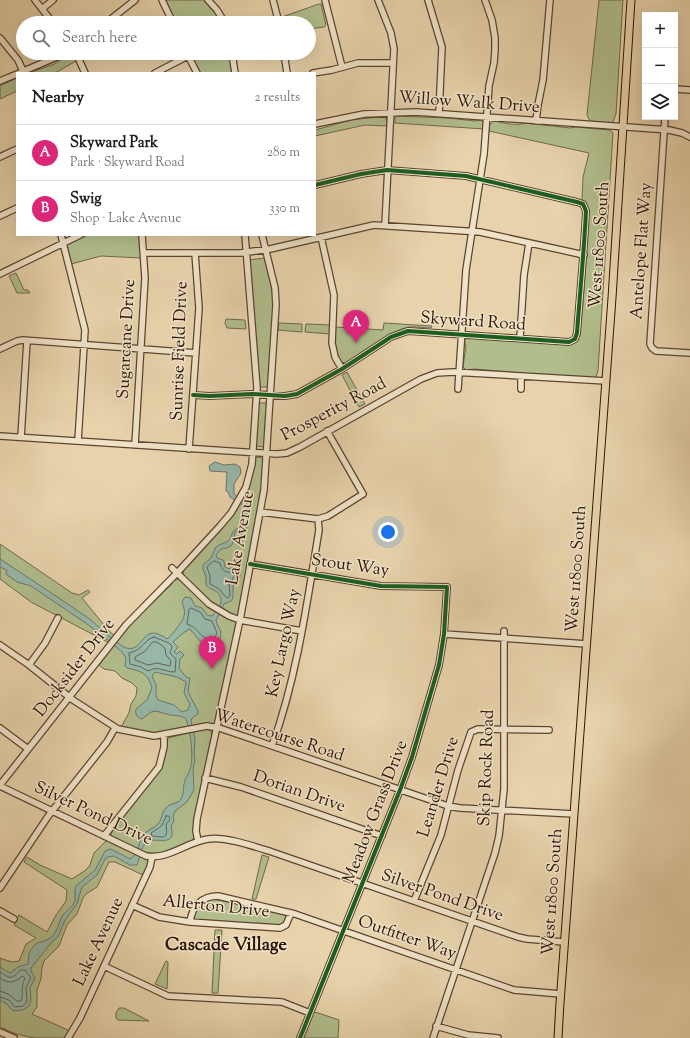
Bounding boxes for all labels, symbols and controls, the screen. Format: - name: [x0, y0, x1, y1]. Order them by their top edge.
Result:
- map controls: [642, 12, 678, 120]
- button: +: [642, 12, 678, 48]
- search box: [16, 16, 316, 60]
- icon: search: [30, 27, 52, 49]
- text: Search here: [62, 28, 137, 49]
- button: −: [642, 48, 678, 84]
- button: layers: [642, 84, 678, 120]
- text: Nearby: [32, 86, 84, 110]
- street label: Willow Walk Drive: [398, 86, 541, 120]
- text: 2 results: [255, 89, 300, 107]
- text: Skyward Park: [70, 133, 158, 154]
- text: A: [40, 144, 50, 162]
- text: 280 m: [267, 144, 300, 162]
- text: Park · Skyward Road: [70, 154, 185, 172]
- street label: West 11800 South: [584, 180, 616, 310]
- street label: Antelope Flat Way: [625, 181, 659, 320]
- text: Swig: [70, 189, 102, 210]
- text: B: [41, 200, 49, 218]
- text: 330 m: [269, 200, 300, 218]
- text: Shop · Lake Avenue: [70, 210, 181, 228]
- street label: Sugarcane Drive: [112, 278, 142, 400]
- street label: Sunrise Field Drive: [166, 281, 194, 421]
- street label: Skyward Road: [419, 306, 527, 338]
- pin: A: [343, 310, 369, 343]
- street label: Prosperity Road: [277, 372, 391, 448]
- street label: Lake Avenue: [221, 489, 261, 587]
- street label: West 11800 South: [561, 504, 593, 634]
- your location: [378, 522, 398, 542]
- street label: Stout Way: [310, 549, 391, 583]
- street label: Key Largo Way: [261, 586, 307, 700]
- street label: Docksider Drive: [29, 614, 121, 722]
- pin: B: [199, 636, 225, 669]
- street label: Watercourse Road: [211, 704, 347, 768]
- street label: Skip Rock Road: [473, 709, 501, 827]
- street label: Leander Drive: [412, 734, 466, 840]
- street label: Meadow Grass Drive: [338, 737, 414, 887]
- street label: Dorian Drive: [250, 765, 349, 819]
- street label: Silver Pond Drive: [30, 776, 156, 852]
- street label: West 11800 South: [537, 827, 569, 957]
- street label: Silver Pond Drive: [378, 864, 506, 928]
- street label: Allerton Drive: [161, 889, 271, 925]
- street label: Lake Avenue: [68, 894, 130, 990]
- street label: Outfitter Way: [354, 910, 460, 966]
- district label: Cascade Village: [165, 933, 287, 959]

